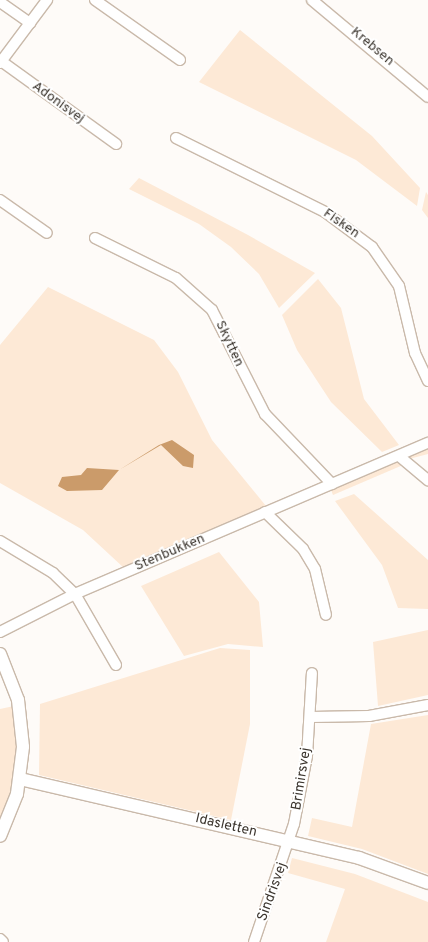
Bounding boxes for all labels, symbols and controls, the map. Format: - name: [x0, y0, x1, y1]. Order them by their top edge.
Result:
- street label: Krebsen: [347, 24, 397, 70]
- street label: Adonisvej: [28, 78, 88, 128]
- street label: Fisken: [320, 205, 362, 243]
- street label: Skytten: [211, 318, 247, 370]
- street label: Stenbukken: [132, 531, 208, 575]
- street label: Brimirsvej: [289, 746, 315, 812]
- street label: Idasletten: [194, 811, 258, 841]
- street label: Sindrisvej: [255, 860, 291, 924]

